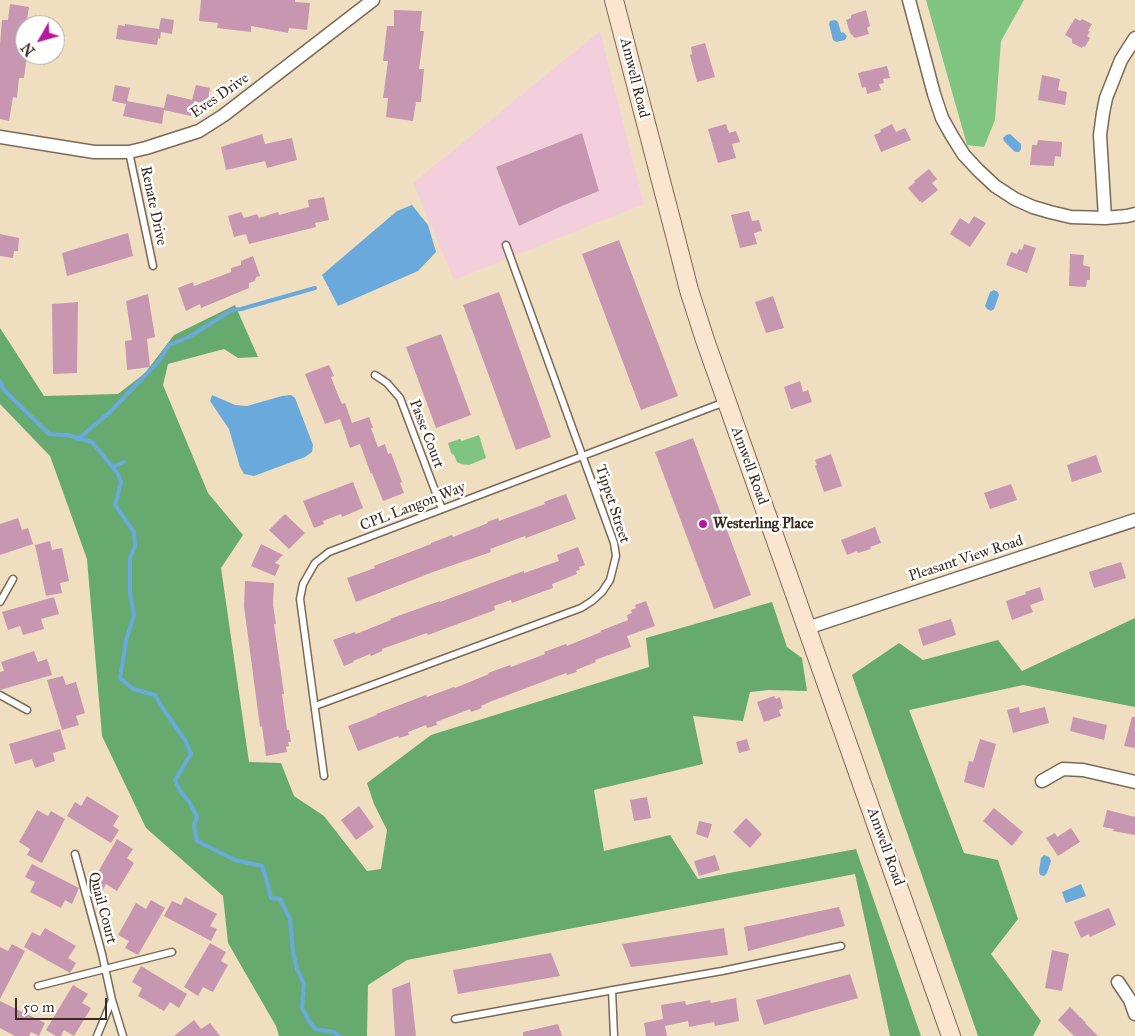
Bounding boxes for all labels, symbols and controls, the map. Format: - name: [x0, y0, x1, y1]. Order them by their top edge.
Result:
- north arrow: [15, 15, 65, 65]
- street label: Amwell Road: [615, 36, 653, 120]
- text: N: [18, 39, 39, 59]
- street label: Eves Drive: [187, 69, 253, 123]
- street label: Renate Drive: [136, 165, 170, 247]
- street label: Passe Court: [405, 397, 447, 471]
- street label: Amwell Road: [727, 424, 771, 508]
- street label: Tippet Street: [591, 462, 633, 546]
- street label: CPL Langon Way: [358, 479, 468, 535]
- place label: Westerling Place: [713, 515, 814, 533]
- marker: Westerling Place: [697, 518, 709, 530]
- street label: Pleasant View Road: [906, 532, 1026, 586]
- street label: Amwell Road: [863, 805, 907, 889]
- street label: Quail Court: [84, 870, 120, 946]
- scale bar: [18, 988, 110, 1020]
- text: 50 m: [23, 998, 55, 1016]

